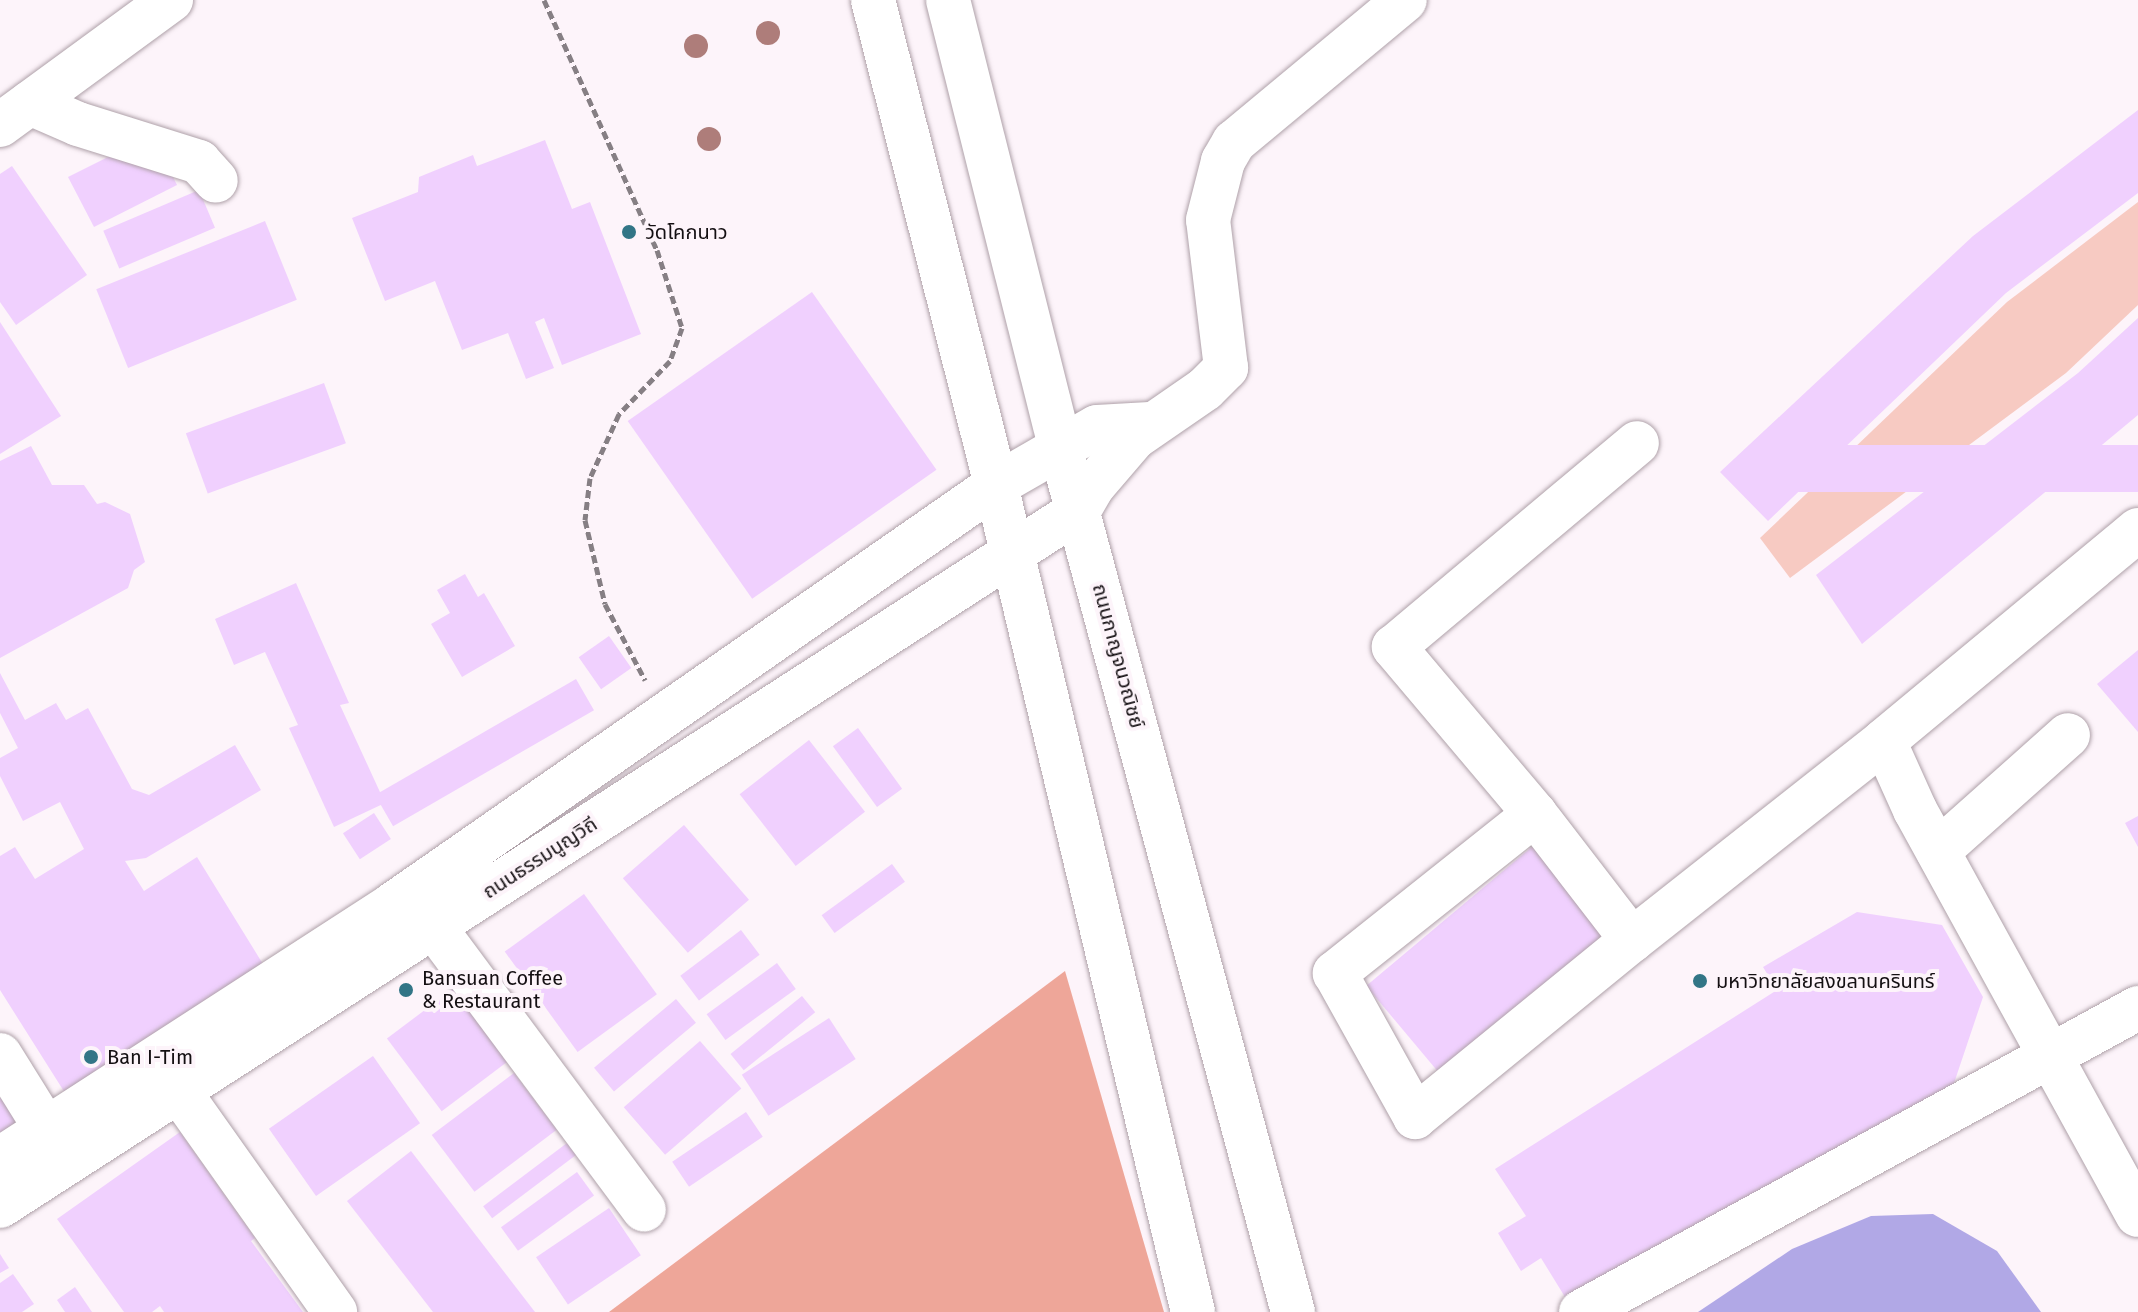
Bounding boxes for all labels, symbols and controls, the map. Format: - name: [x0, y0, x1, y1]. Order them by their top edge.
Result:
- place label: วัดโคกนาว: [645, 220, 728, 244]
- marker: วัดโคกนาว: [620, 223, 638, 241]
- street label: ถนนกาญจนวณิชย์: [1087, 581, 1149, 731]
- street label: ถนนธรรมนูญวิถี: [478, 812, 602, 904]
- place label: Bansuan Coffee & Restaurant: [422, 966, 563, 1013]
- place label: มหาวิทยาลัยสงขลานครินทร์: [1716, 969, 1935, 993]
- marker: มหาวิทยาลัยสงขลานครินทร์: [1691, 972, 1709, 990]
- marker: Bansuan Coffee & Restaurant: [397, 981, 415, 999]
- place label: Ban I-Tim: [107, 1045, 193, 1069]
- marker: Ban I-Tim: [82, 1048, 100, 1066]

